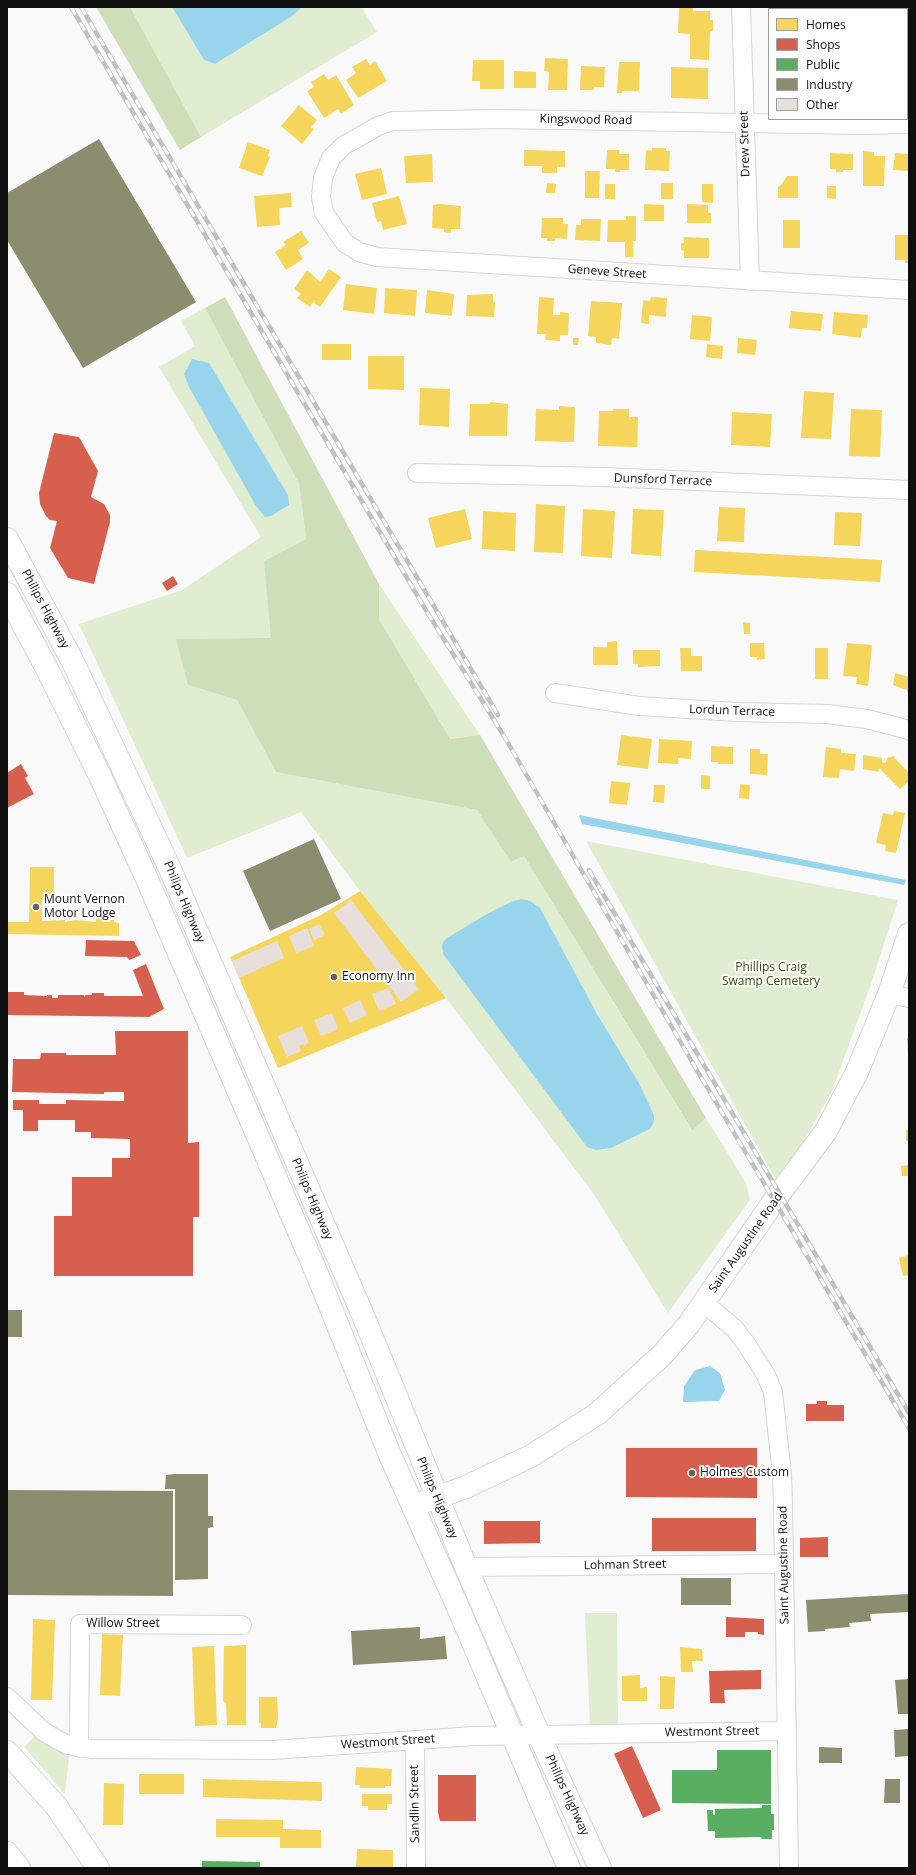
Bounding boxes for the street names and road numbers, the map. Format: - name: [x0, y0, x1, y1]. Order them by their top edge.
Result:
- street label: Drew Street: [737, 111, 753, 177]
- street label: Kingswood Road: [539, 112, 633, 128]
- street label: Geneve Street: [567, 262, 647, 282]
- street label: Dunsford Terrace: [614, 471, 712, 489]
- street label: Philips Highway: [18, 567, 72, 651]
- street label: Lordun Terrace: [689, 702, 775, 720]
- street label: Philips Highway: [160, 859, 208, 945]
- street label: Philips Highway: [288, 1156, 336, 1242]
- street label: Saint Augustine Road: [706, 1190, 786, 1296]
- street label: Philips Highway: [413, 1455, 461, 1541]
- street label: Saint Augustine Road: [776, 1506, 792, 1624]
- street label: Lohman Street: [584, 1557, 666, 1573]
- street label: Willow Street: [86, 1617, 160, 1631]
- street label: Westmont Street: [665, 1724, 759, 1740]
- street label: Westmont Street: [340, 1732, 436, 1752]
- street label: Philips Highway: [542, 1752, 592, 1838]
- street label: Sandlin Street: [407, 1765, 423, 1843]

